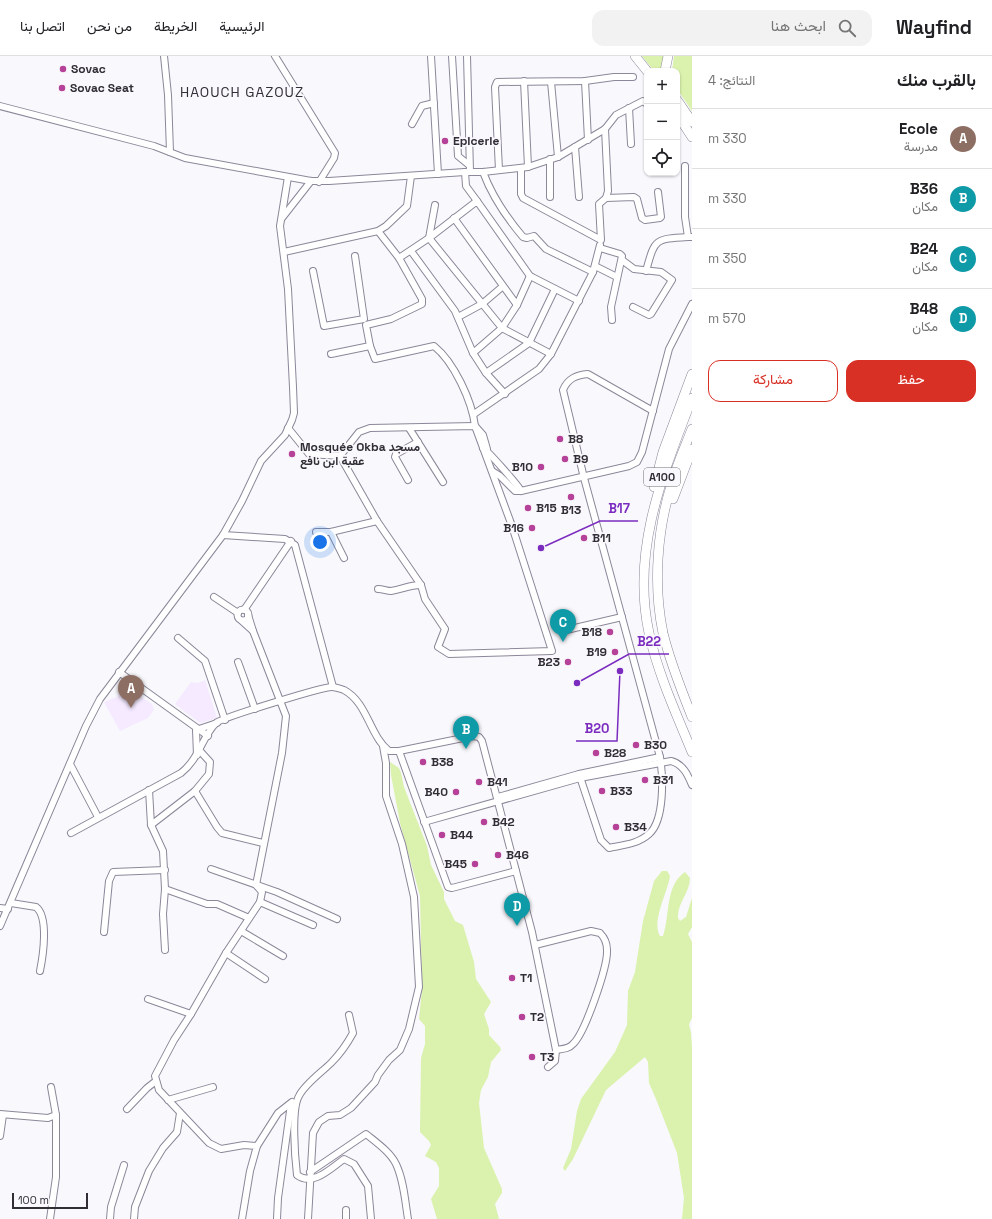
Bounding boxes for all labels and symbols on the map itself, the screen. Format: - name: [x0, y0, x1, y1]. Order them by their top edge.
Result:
- place label: Sovac: [71, 61, 106, 77]
- marker: Sovac: [58, 64, 68, 74]
- place label: Sovac Seat: [70, 80, 134, 96]
- marker: Sovac Seat: [57, 83, 67, 93]
- district label: HAOUCH GAZOUZ: [180, 83, 304, 101]
- place label: Epicerie: [453, 133, 499, 149]
- marker: Epicerie: [440, 136, 450, 146]
- place label: B8: [568, 431, 583, 447]
- marker: B8: [555, 434, 565, 444]
- place label: Mosquée Okba مسجد عقبة ابن نافع: [300, 439, 421, 469]
- marker: Mosquée Okba مسجد عقبة ابن نافع: [287, 449, 297, 459]
- place label: B9: [573, 451, 588, 467]
- marker: B9: [560, 454, 570, 464]
- place label: B10: [512, 459, 533, 475]
- marker: B10: [536, 462, 546, 472]
- road number: A100: [644, 468, 680, 486]
- marker: B13: [566, 492, 576, 502]
- callout: B17: [600, 496, 638, 521]
- place label: B15: [536, 500, 557, 516]
- text: B17: [608, 500, 630, 517]
- place label: B13: [561, 502, 581, 518]
- marker: B15: [523, 503, 533, 513]
- place label: B16: [503, 520, 524, 536]
- marker: B16: [527, 523, 537, 533]
- place label: B11: [592, 530, 611, 546]
- your location: [310, 532, 330, 552]
- marker: B11: [579, 533, 589, 543]
- pin: C: [550, 609, 576, 642]
- place label: B18: [581, 624, 602, 640]
- marker: B18: [605, 627, 615, 637]
- callout: B22: [629, 629, 669, 654]
- text: B22: [637, 633, 661, 650]
- place label: B19: [586, 644, 607, 660]
- marker: B19: [610, 647, 620, 657]
- place label: B23: [538, 654, 560, 670]
- marker: B23: [563, 657, 573, 667]
- pin: A: [118, 675, 144, 708]
- pin: B: [453, 716, 479, 749]
- callout: B20: [576, 716, 617, 741]
- text: B20: [585, 720, 609, 737]
- place label: B30: [644, 737, 667, 753]
- marker: B30: [631, 740, 641, 750]
- place label: B28: [604, 745, 626, 761]
- marker: B28: [591, 748, 601, 758]
- place label: B38: [431, 754, 453, 770]
- marker: B38: [418, 757, 428, 767]
- place label: B31: [653, 772, 673, 788]
- place label: B41: [487, 774, 508, 790]
- marker: B31: [640, 775, 650, 785]
- marker: B41: [474, 777, 484, 787]
- place label: B33: [610, 783, 633, 799]
- place label: B40: [425, 784, 448, 800]
- marker: B33: [597, 786, 607, 796]
- marker: B40: [451, 787, 461, 797]
- place label: B42: [492, 814, 515, 830]
- marker: B42: [479, 817, 489, 827]
- place label: B34: [624, 819, 647, 835]
- marker: B34: [611, 822, 621, 832]
- place label: B44: [450, 827, 474, 843]
- marker: B44: [437, 830, 447, 840]
- place label: B46: [506, 847, 529, 863]
- marker: B46: [493, 850, 503, 860]
- place label: B45: [444, 856, 467, 872]
- marker: B45: [470, 859, 480, 869]
- pin: D: [504, 893, 530, 926]
- place label: T1: [520, 970, 532, 986]
- marker: T1: [507, 973, 517, 983]
- place label: T2: [530, 1009, 544, 1025]
- marker: T2: [517, 1012, 527, 1022]
- place label: T3: [540, 1049, 554, 1065]
- marker: T3: [527, 1052, 537, 1062]
- scale bar: [12, 1191, 88, 1210]

